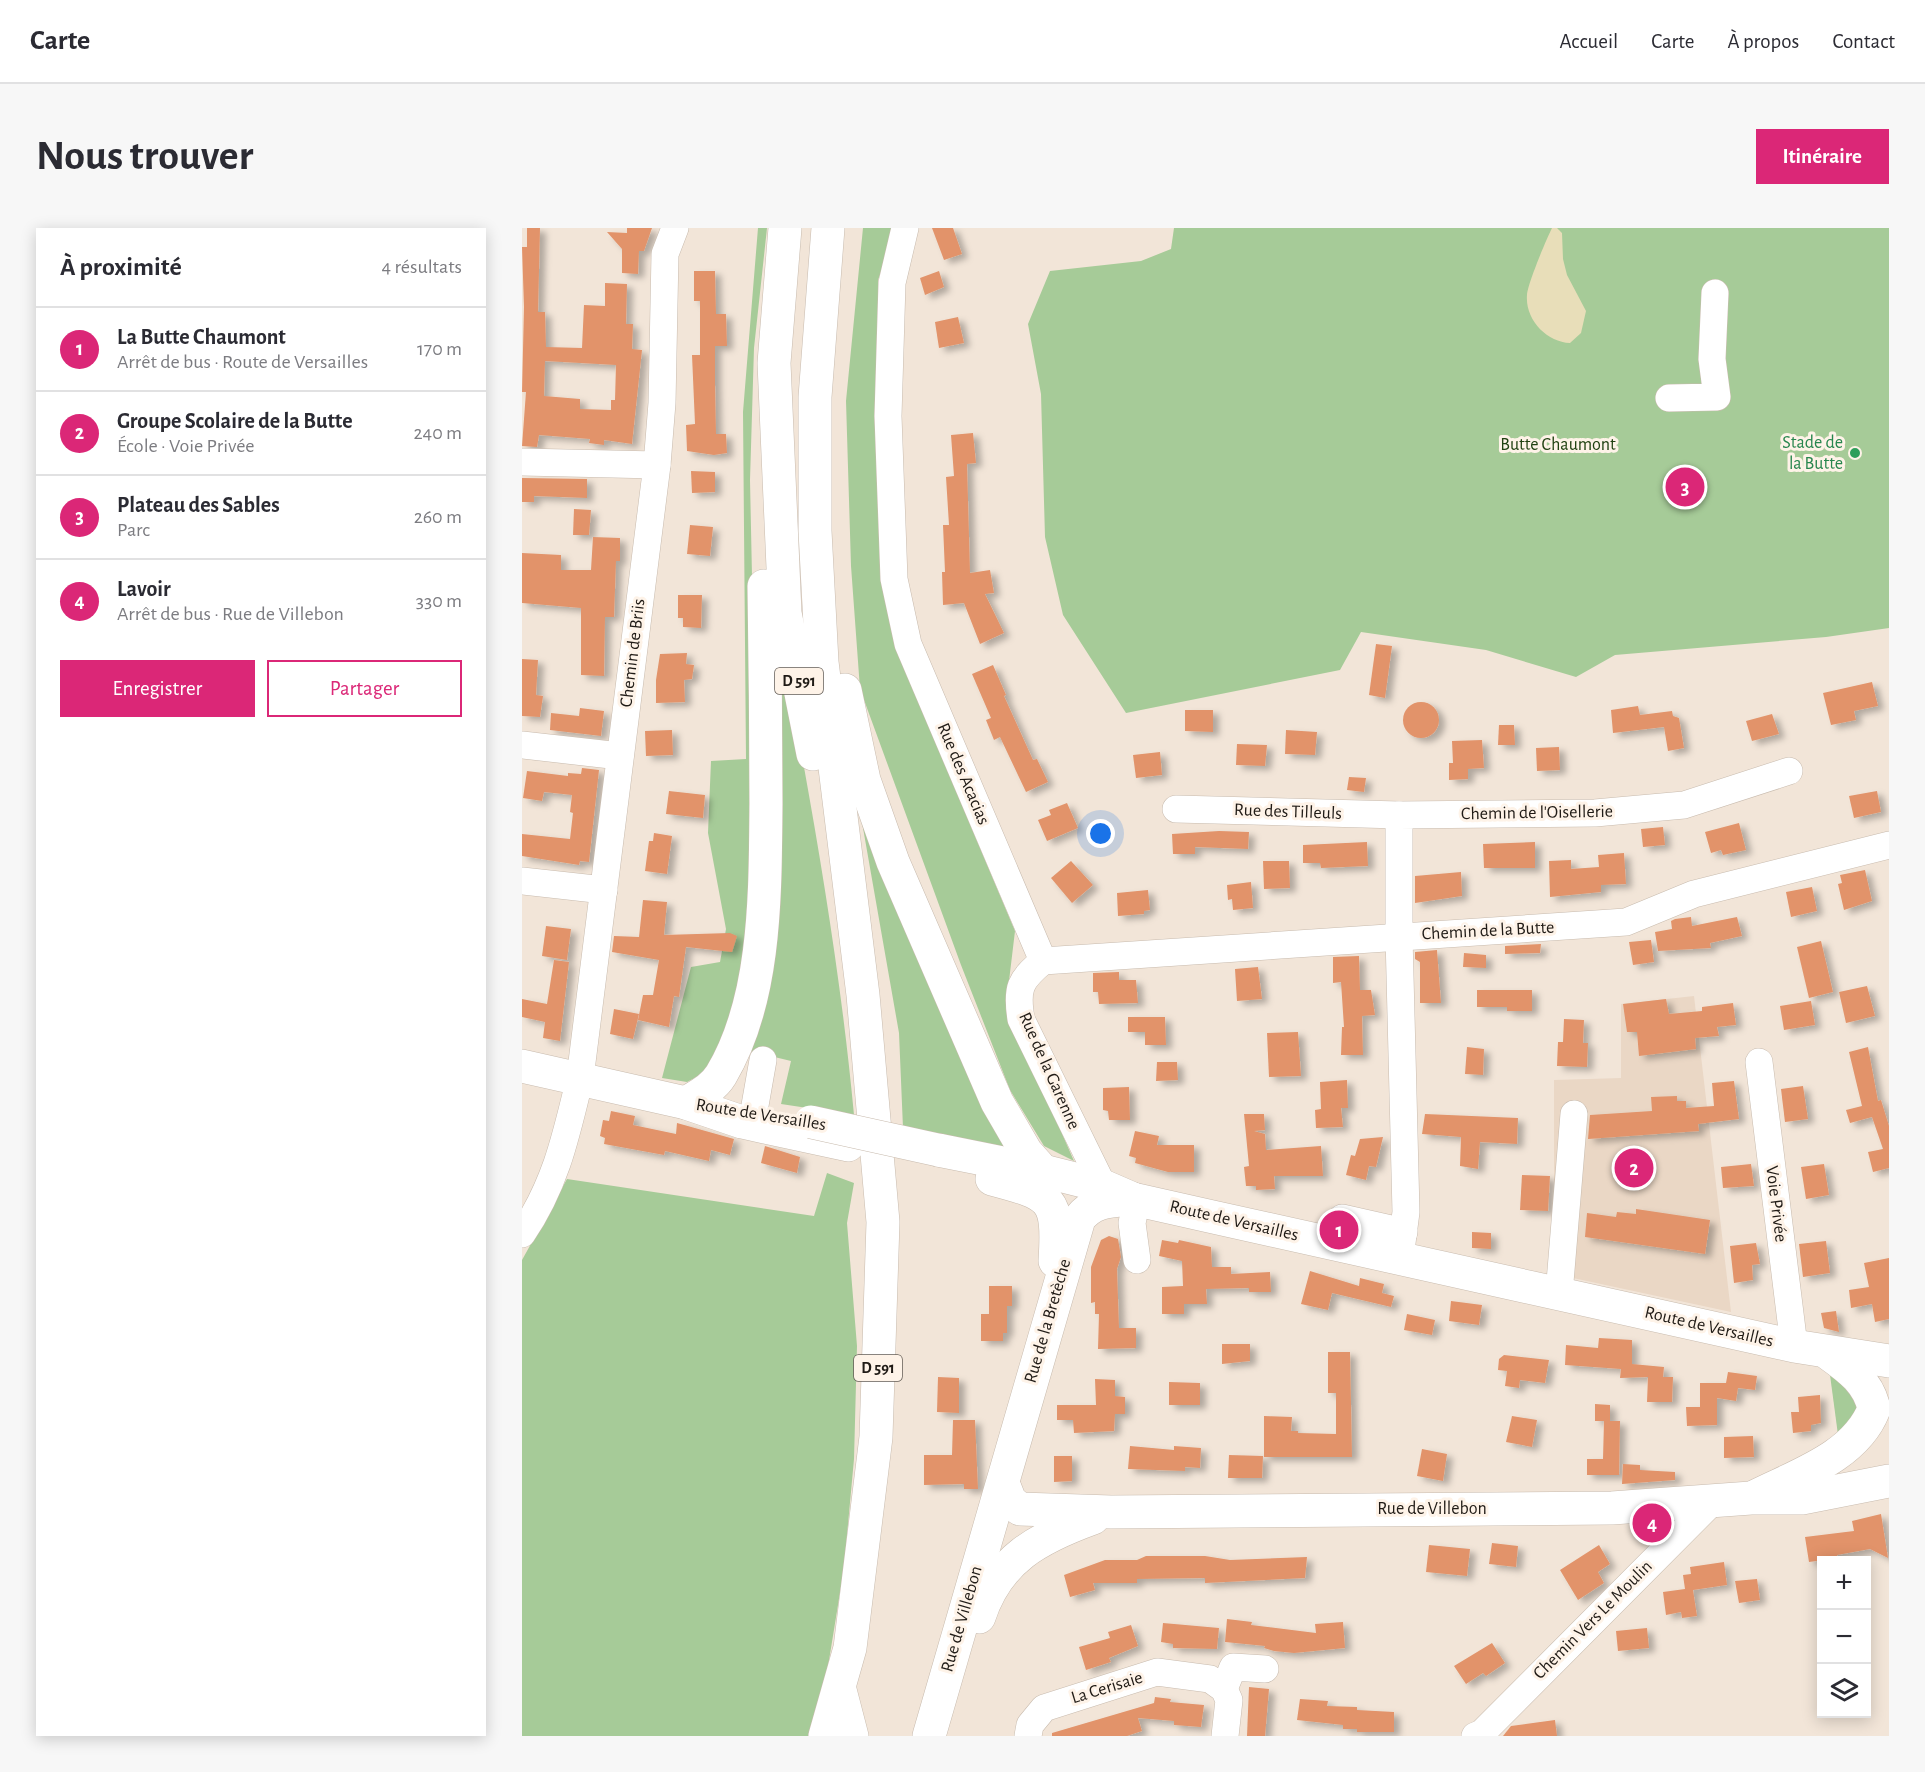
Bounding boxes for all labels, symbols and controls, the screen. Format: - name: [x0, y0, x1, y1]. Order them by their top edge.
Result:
- text: Carte: [30, 27, 90, 55]
- text: Accueil: [1560, 31, 1618, 52]
- text: Carte: [1651, 31, 1694, 52]
- text: À propos: [1727, 31, 1799, 52]
- text: Contact: [1832, 31, 1895, 52]
- button: Itinéraire: [1756, 129, 1889, 184]
- text: Nous trouver: [36, 135, 253, 177]
- text: À proximité: [60, 254, 182, 280]
- text: 4 résultats: [381, 257, 462, 277]
- text: La Butte Chaumont: [117, 326, 286, 348]
- text: 1: [76, 339, 83, 359]
- text: 170 m: [417, 339, 462, 359]
- text: Arrêt de bus · Route de Versailles: [117, 352, 368, 372]
- text: Groupe Scolaire de la Butte: [117, 410, 353, 432]
- text: 2: [75, 423, 84, 443]
- text: 240 m: [413, 423, 462, 443]
- place label: Stade de la Butte: [1782, 434, 1843, 473]
- text: École · Voie Privée: [117, 436, 255, 456]
- park label: Butte Chaumont: [1500, 436, 1616, 454]
- marker: Stade de la Butte: [1848, 446, 1862, 460]
- pin: 3: [1666, 464, 1704, 510]
- text: Plateau des Sables: [117, 494, 280, 516]
- text: 3: [75, 507, 84, 527]
- text: 260 m: [414, 507, 462, 527]
- text: Parc: [117, 520, 150, 540]
- text: Lavoir: [117, 578, 171, 600]
- text: 4: [74, 591, 85, 611]
- text: 330 m: [416, 591, 462, 611]
- street label: Chemin de Briis: [617, 598, 649, 708]
- text: Arrêt de bus · Rue de Villebon: [117, 604, 344, 624]
- button: Enregistrer: [60, 660, 255, 717]
- button: Partager: [267, 660, 462, 717]
- road number: D 591: [775, 668, 823, 694]
- street label: Rue des Acacias: [933, 720, 993, 828]
- street label: Rue des Tilleuls: [1234, 801, 1342, 823]
- street label: Chemin de l'Oisellerie: [1461, 803, 1613, 823]
- your location: [1086, 819, 1115, 848]
- street label: Chemin de la Butte: [1421, 919, 1555, 943]
- street label: Rue de la Garenne: [1015, 1010, 1083, 1132]
- street label: Route de Versailles: [695, 1096, 827, 1134]
- pin: 2: [1614, 1146, 1654, 1190]
- street label: Voie Privée: [1762, 1165, 1790, 1243]
- street label: Route de Versailles: [1168, 1197, 1300, 1245]
- pin: 1: [1320, 1208, 1358, 1252]
- street label: Rue de la Bretèche: [1022, 1257, 1074, 1385]
- street label: Route de Versailles: [1643, 1303, 1775, 1351]
- road number: D 591: [854, 1355, 902, 1381]
- street label: Rue de Villebon: [1377, 1500, 1487, 1518]
- pin: 4: [1632, 1500, 1672, 1546]
- map controls: [1817, 1556, 1871, 1718]
- button: +: [1817, 1556, 1871, 1610]
- street label: Chemin Vers Le Moulin: [1530, 1557, 1656, 1683]
- street label: Rue de Villebon: [938, 1564, 986, 1674]
- button: −: [1817, 1610, 1871, 1664]
- button: layers: [1817, 1664, 1871, 1718]
- street label: La Cerisaie: [1069, 1669, 1145, 1707]

